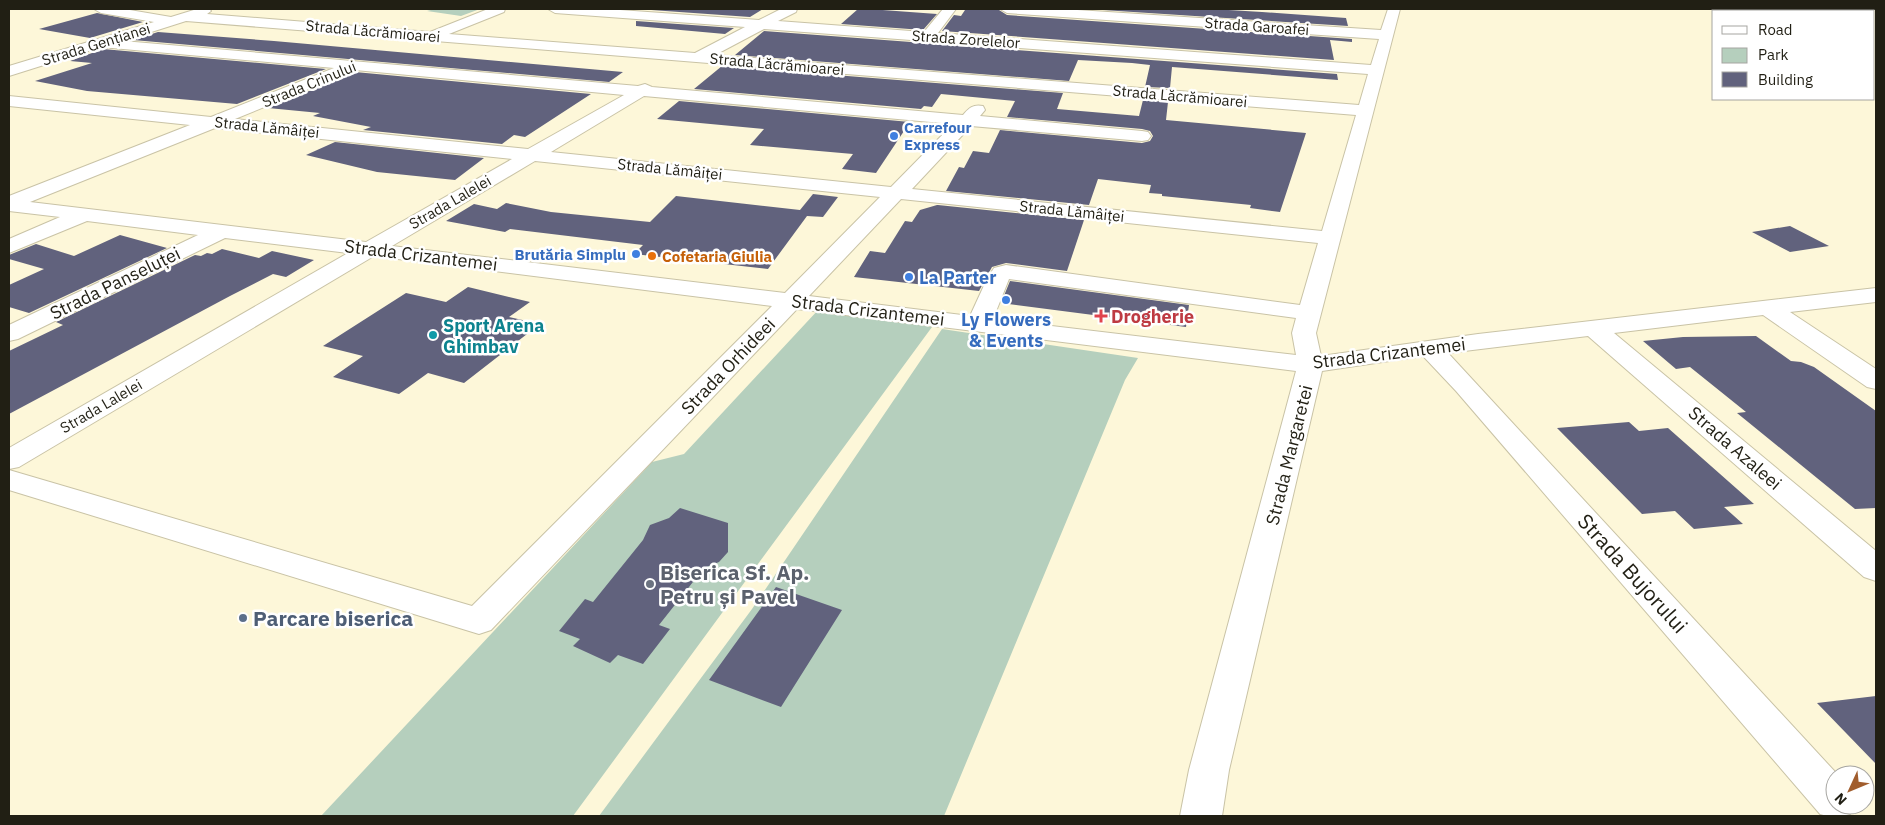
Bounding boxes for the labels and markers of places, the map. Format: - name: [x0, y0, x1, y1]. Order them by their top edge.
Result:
- place label: Carrefour Express: [904, 118, 972, 154]
- marker: Carrefour Express: [888, 130, 900, 142]
- place label: Brutăria Simplu: [515, 245, 626, 264]
- place label: Cofetaria Giulia: [662, 247, 772, 266]
- marker: Brutăria Simplu: [630, 248, 642, 260]
- marker: Cofetaria Giulia: [646, 250, 658, 262]
- place label: La Parter: [919, 266, 996, 289]
- marker: La Parter: [903, 271, 915, 283]
- marker: Ly Flowers & Events: [1000, 294, 1012, 306]
- place label: Drogherie: [1111, 305, 1194, 328]
- place label: Ly Flowers & Events: [961, 308, 1051, 352]
- marker: Drogherie: [1095, 310, 1107, 322]
- place label: Sport Arena Ghimbav: [443, 314, 544, 358]
- marker: Sport Arena Ghimbav: [427, 329, 439, 341]
- place label: Biserica Sf. Ap. Petru și Pavel: [660, 558, 810, 610]
- marker: Biserica Sf. Ap. Petru și Pavel: [644, 578, 656, 590]
- place label: Parcare biserica: [253, 604, 413, 632]
- marker: Parcare biserica: [237, 612, 249, 624]

